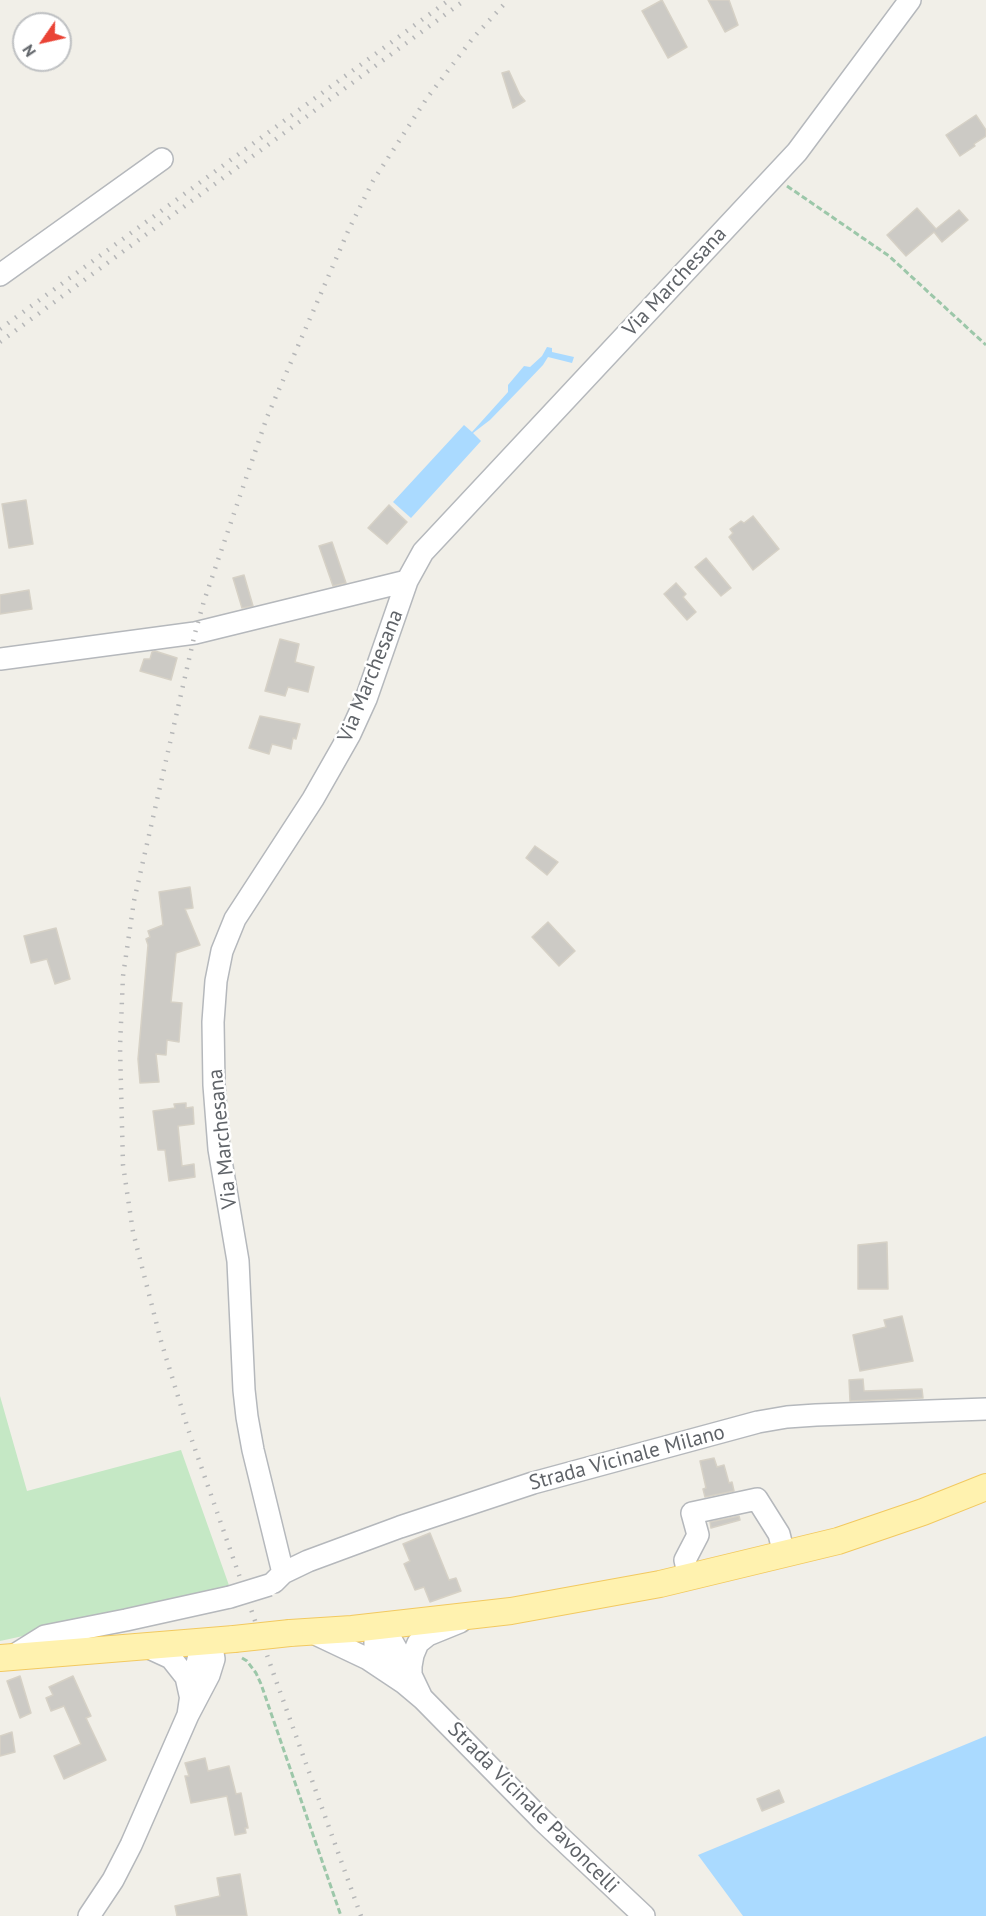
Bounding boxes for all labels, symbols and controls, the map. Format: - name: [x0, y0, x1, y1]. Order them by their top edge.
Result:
- north arrow: [12, 12, 72, 72]
- text: N: [18, 41, 40, 61]
- street label: Via Marchesana: [618, 222, 732, 342]
- street label: Via Marchesana: [333, 606, 409, 746]
- street label: Via Marchesana: [203, 1068, 243, 1210]
- street label: Strada Vicinale Milano: [526, 1420, 728, 1496]
- street label: Strada Vicinale Pavoncelli: [442, 1717, 624, 1899]

